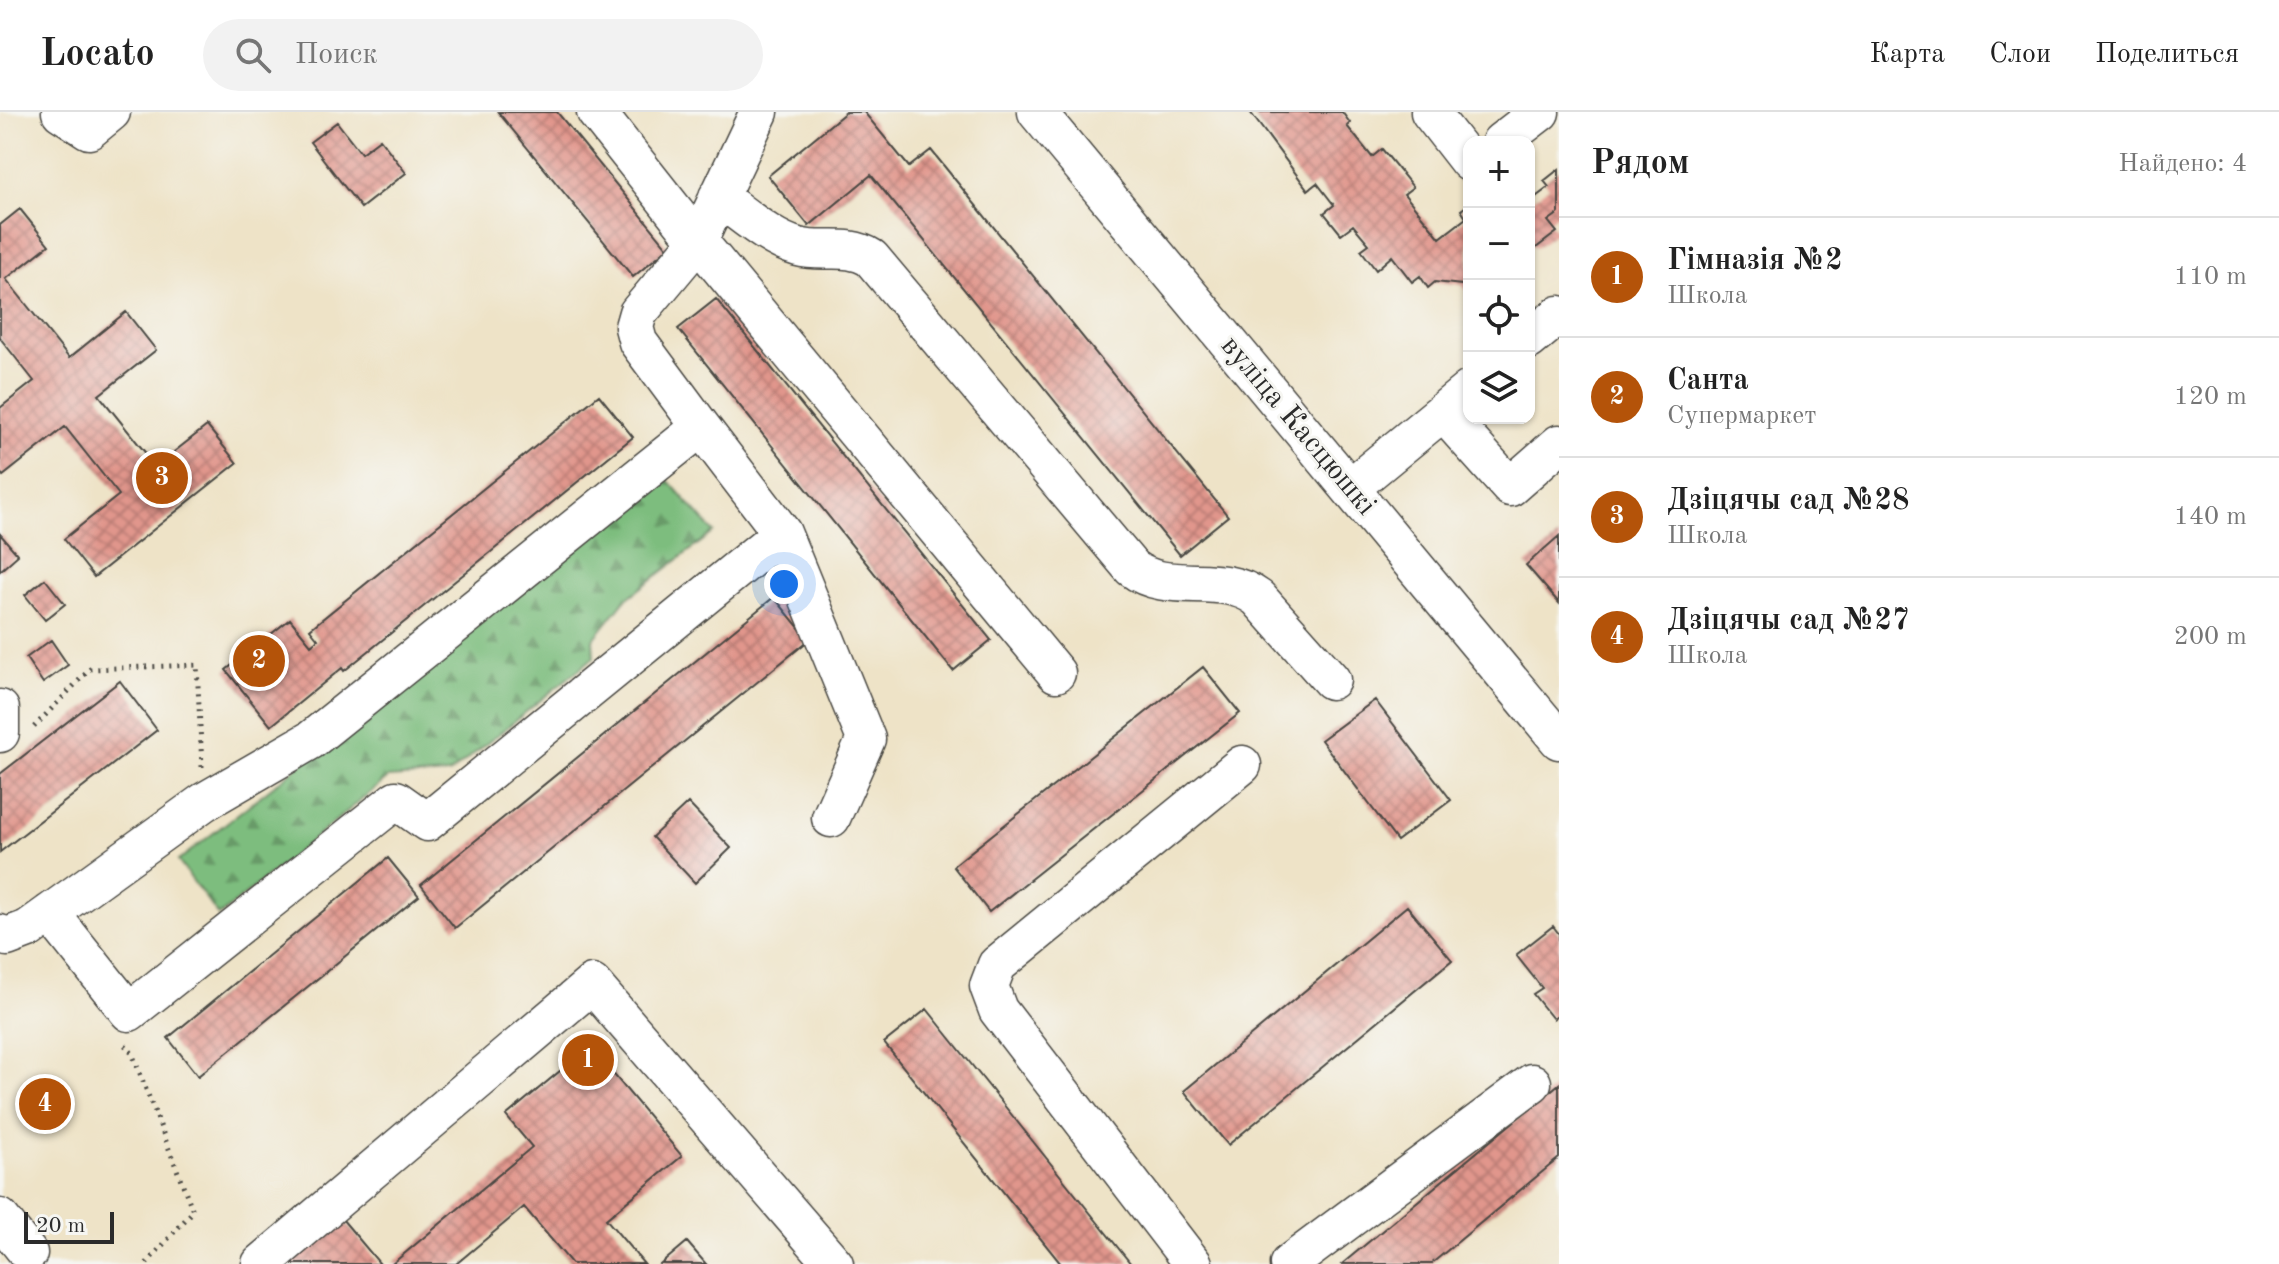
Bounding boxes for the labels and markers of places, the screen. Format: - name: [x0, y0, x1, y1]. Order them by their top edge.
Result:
- pin: 3: [136, 448, 188, 508]
- pin: 2: [233, 631, 285, 691]
- pin: 1: [562, 1030, 614, 1090]
- pin: 4: [19, 1074, 71, 1134]

